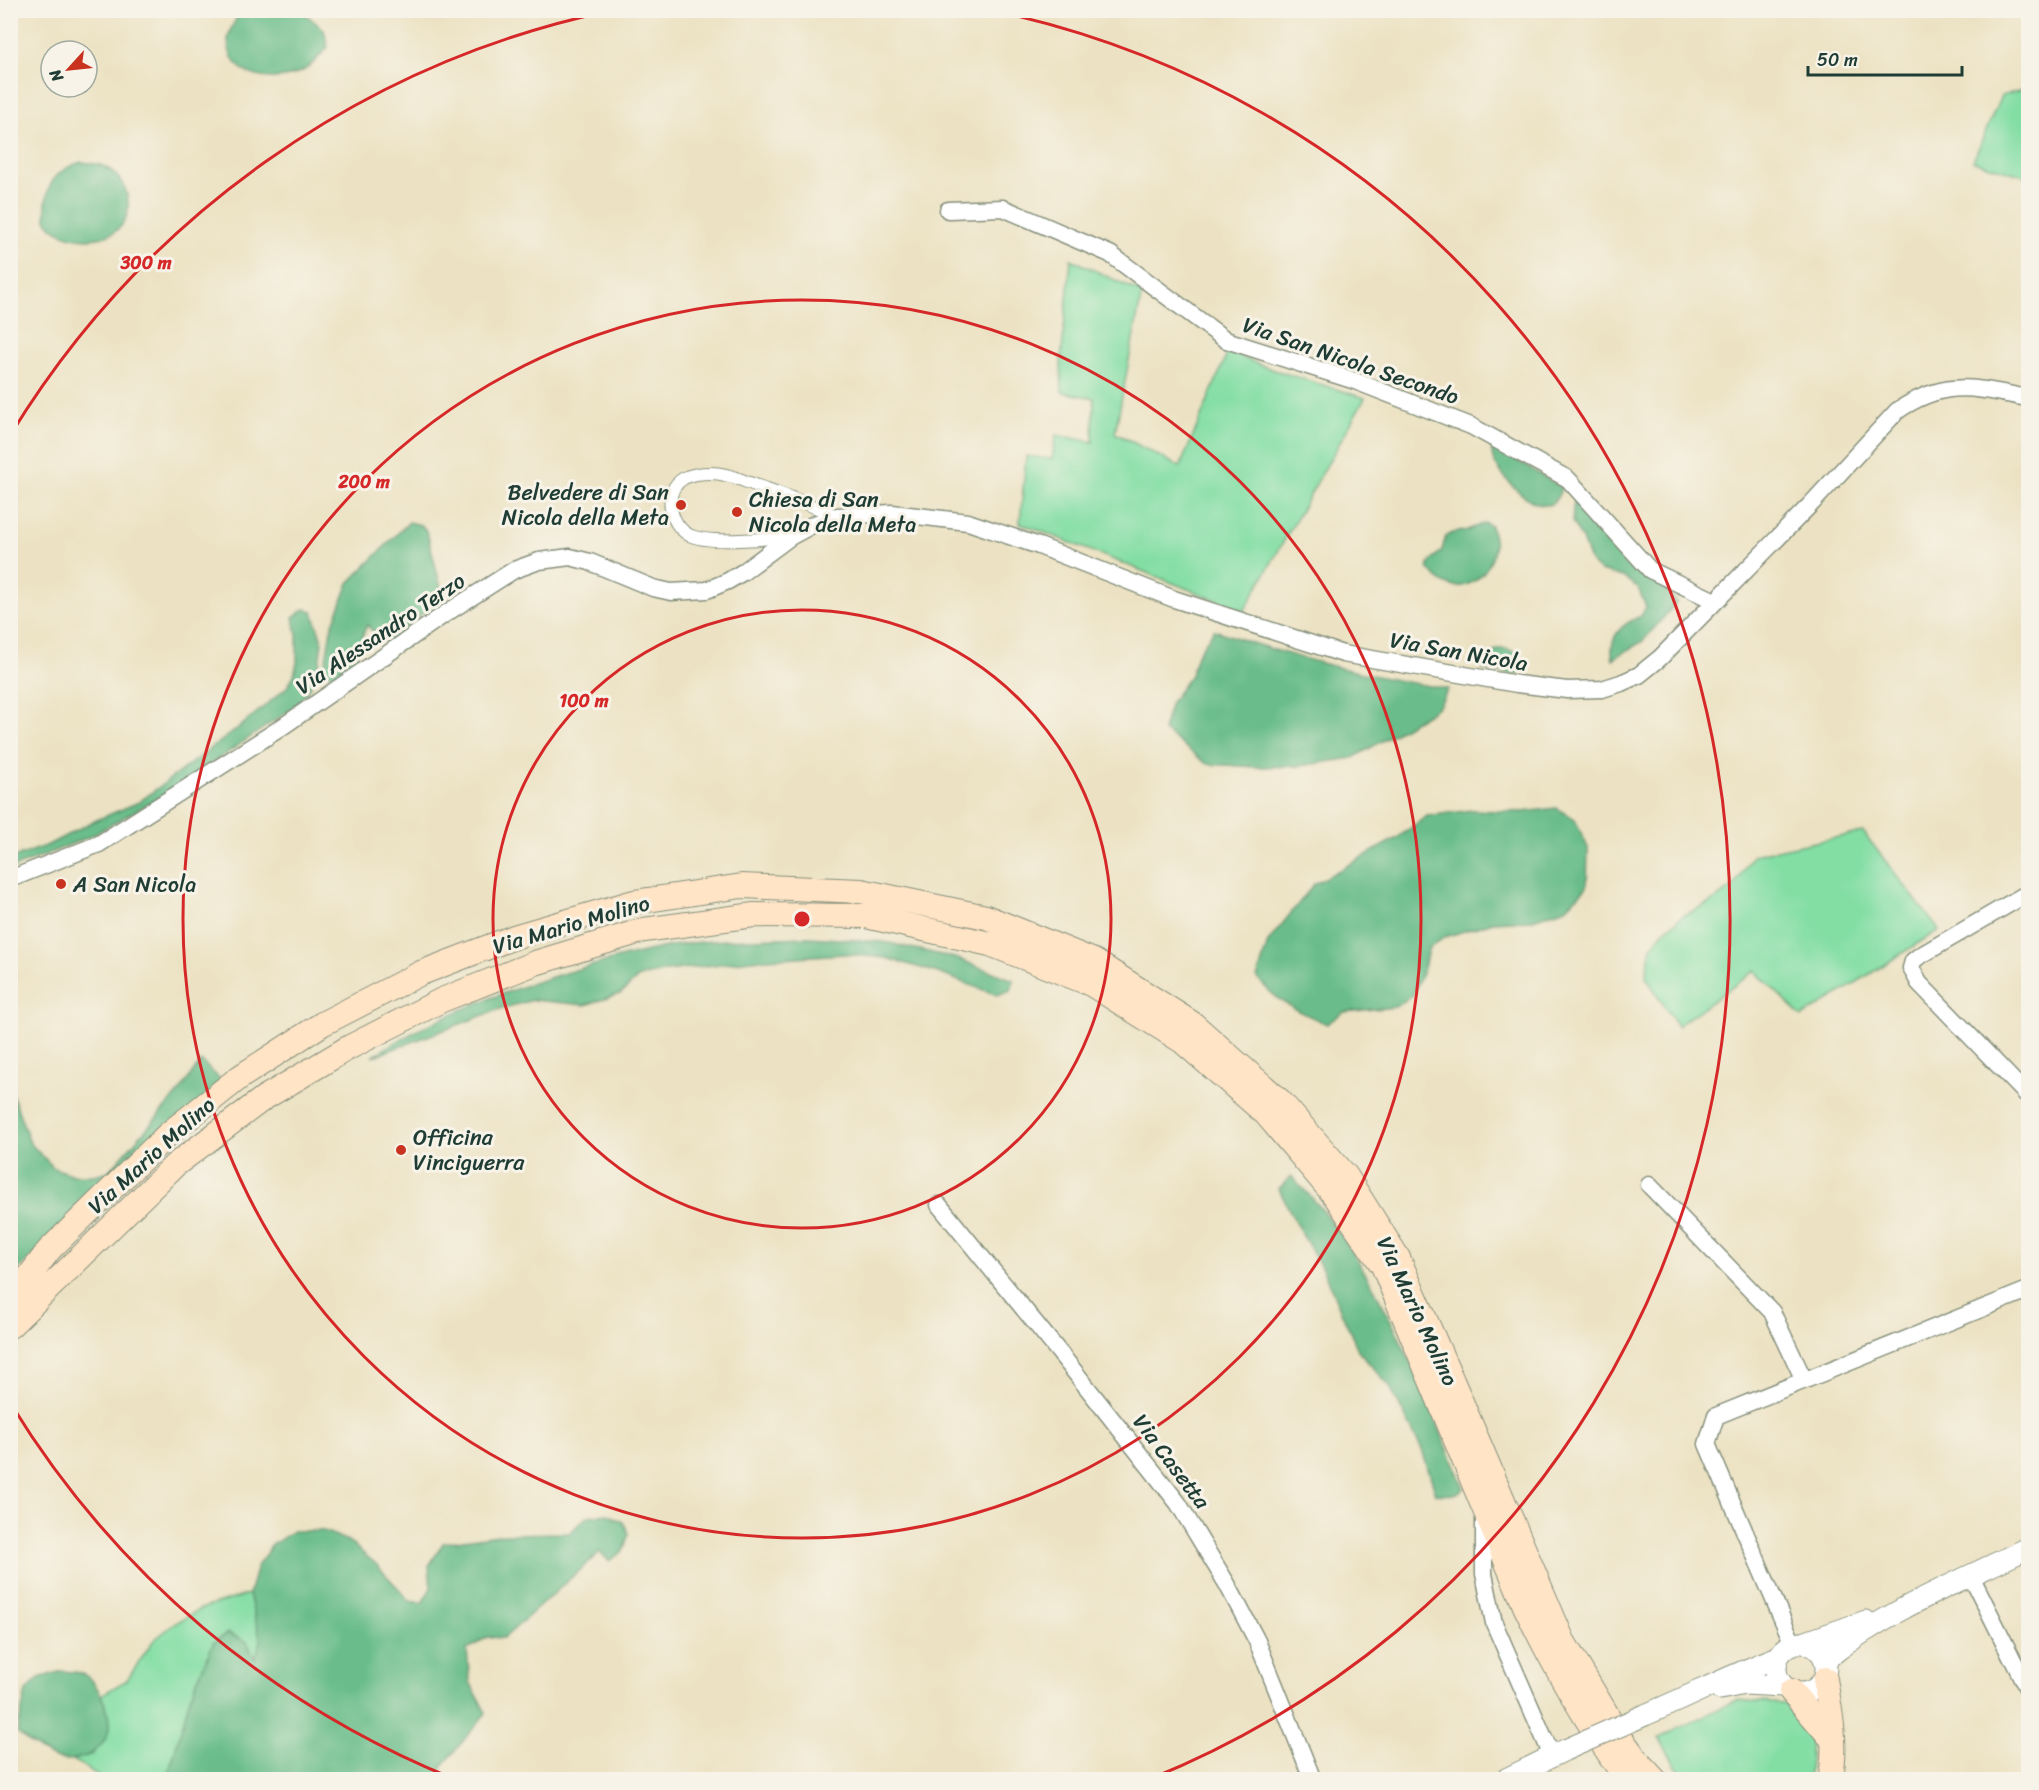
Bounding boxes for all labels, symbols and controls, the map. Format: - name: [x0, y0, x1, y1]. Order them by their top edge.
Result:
- north arrow: [39, 39, 99, 99]
- scale bar: [1808, 39, 1962, 77]
- text: 50 m: [1817, 44, 1858, 76]
- text: N: [40, 63, 72, 88]
- text: 300 m: [119, 247, 172, 279]
- street label: Via San Nicola Secondo: [1237, 305, 1464, 416]
- text: 200 m: [337, 466, 390, 498]
- place label: Belvedere di San Nicola della Meta: [502, 473, 669, 537]
- place label: Chiesa di San Nicola della Meta: [749, 480, 916, 544]
- marker: Belvedere di San Nicola della Meta: [674, 498, 688, 512]
- marker: Chiesa di San Nicola della Meta: [730, 505, 744, 519]
- street label: Via Alessandro Terzo: [287, 562, 473, 705]
- street label: Via San Nicola: [1387, 620, 1531, 683]
- text: 100 m: [560, 685, 609, 717]
- place label: A San Nicola: [72, 865, 196, 904]
- marker: A San Nicola: [54, 877, 68, 891]
- street label: Via Mario Molino: [488, 883, 654, 966]
- centre of rings: [792, 909, 812, 929]
- street label: Via Mario Molino: [78, 1087, 225, 1224]
- place label: Officina Vinciguerra: [413, 1118, 525, 1182]
- marker: Officina Vinciguerra: [394, 1143, 408, 1157]
- street label: Via Mario Molino: [1366, 1230, 1469, 1393]
- street label: Via Casetta: [1123, 1405, 1221, 1518]

